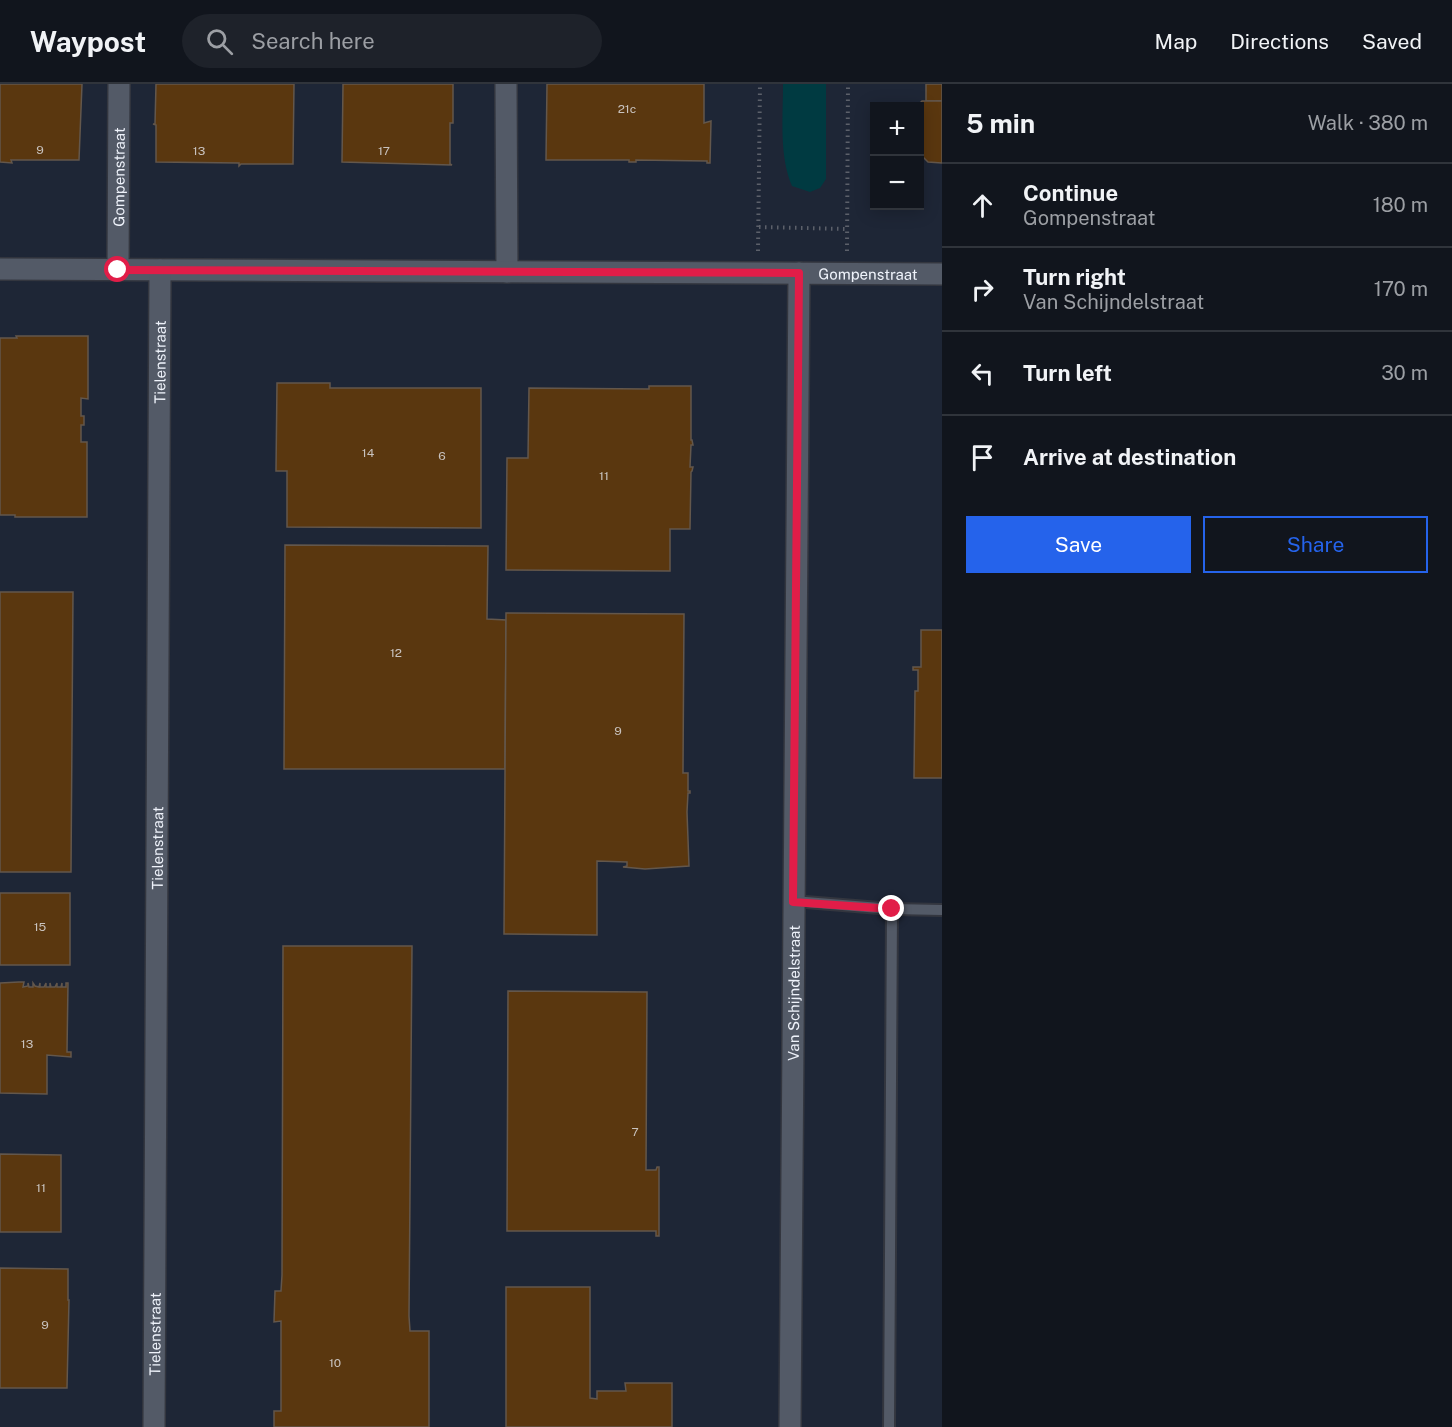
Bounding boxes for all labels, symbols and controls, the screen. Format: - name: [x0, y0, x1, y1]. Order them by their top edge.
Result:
- search box: [182, 14, 602, 68]
- text: Waypost: [30, 25, 146, 58]
- icon: search: [203, 25, 236, 58]
- text: Search here: [251, 28, 375, 54]
- text: Map: [1155, 29, 1197, 54]
- text: Directions: [1230, 29, 1329, 54]
- text: Saved: [1362, 29, 1422, 54]
- house number: 21c: [618, 102, 636, 116]
- map controls: [870, 102, 924, 210]
- button: +: [870, 102, 924, 156]
- text: 5 min: [966, 108, 1035, 139]
- text: Walk · 380 m: [1308, 111, 1428, 135]
- street label: Gompenstraat: [110, 127, 127, 227]
- house number: 9: [36, 143, 44, 157]
- house number: 13: [193, 144, 205, 158]
- house number: 17: [378, 144, 390, 158]
- button: −: [870, 156, 924, 210]
- text: Continue: [1023, 180, 1118, 206]
- icon: ahead: [966, 189, 999, 222]
- text: 180 m: [1373, 193, 1428, 217]
- text: Gompenstraat: [1023, 206, 1156, 230]
- route start: [104, 256, 130, 282]
- text: Turn right: [1023, 264, 1126, 290]
- street label: Gompenstraat: [818, 265, 918, 282]
- icon: right: [966, 273, 999, 306]
- text: 170 m: [1374, 277, 1428, 301]
- text: Van Schijndelstraat: [1023, 290, 1204, 314]
- street label: Tielenstraat: [151, 320, 168, 404]
- icon: left: [966, 357, 999, 390]
- text: Turn left: [1023, 360, 1112, 386]
- text: 30 m: [1381, 361, 1428, 385]
- icon: arrive: [966, 441, 999, 474]
- text: Arrive at destination: [1023, 444, 1236, 470]
- house number: 14: [362, 446, 375, 460]
- house number: 6: [438, 449, 446, 463]
- house number: 11: [599, 469, 609, 483]
- button: Save: [966, 516, 1191, 573]
- button: Share: [1203, 516, 1428, 573]
- house number: 12: [390, 646, 402, 660]
- house number: 9: [614, 724, 622, 738]
- street label: Tielenstraat: [148, 806, 166, 890]
- route end: [878, 895, 904, 921]
- house number: 15: [34, 920, 47, 934]
- street label: Van Schijndelstraat: [784, 925, 802, 1061]
- house number: 13: [21, 1037, 33, 1051]
- house number: 7: [631, 1125, 639, 1139]
- house number: 11: [36, 1181, 46, 1195]
- street label: Tielenstraat: [146, 1292, 163, 1376]
- house number: 9: [41, 1318, 49, 1332]
- house number: 10: [329, 1356, 341, 1370]

